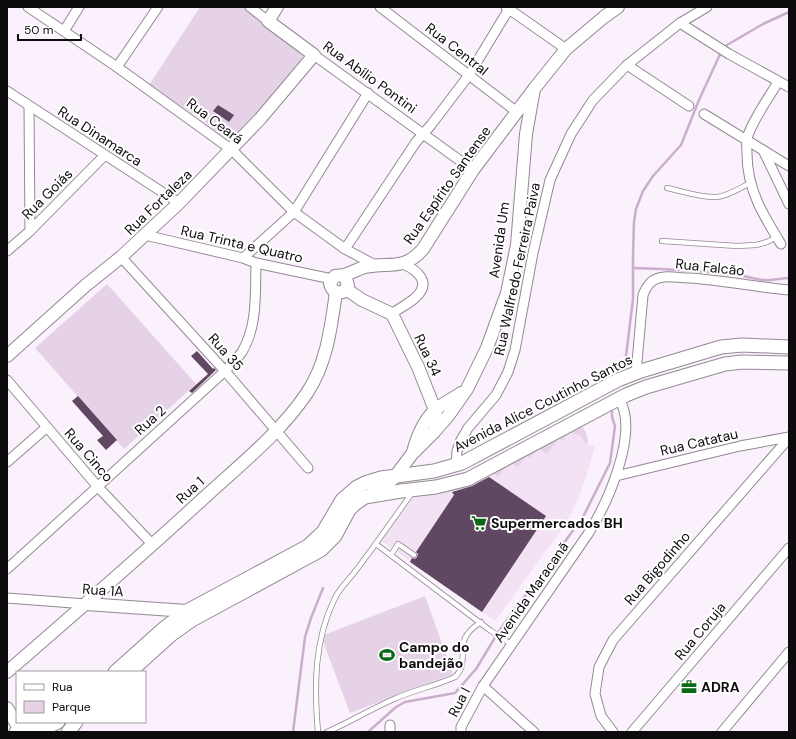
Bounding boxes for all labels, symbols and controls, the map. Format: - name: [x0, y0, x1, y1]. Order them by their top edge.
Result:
- scale bar: [18, 16, 81, 42]
- street label: Rua Central: [422, 19, 492, 79]
- text: 50 m: [24, 22, 53, 38]
- street label: Rua Abílio Pontini: [320, 37, 420, 117]
- street label: Rua Ceará: [183, 94, 247, 148]
- street label: Rua Dinamarca: [54, 102, 146, 170]
- street label: Rua Espírito Santense: [399, 122, 495, 248]
- street label: Rua Goiás: [18, 165, 76, 223]
- street label: Rua Fortaleza: [121, 165, 195, 239]
- street label: Rua Walfredo Ferreira Paiva: [490, 181, 544, 357]
- street label: Avenida Um: [485, 201, 513, 279]
- street label: Rua Trinta e Quatro: [179, 221, 305, 267]
- street label: Rua Falcão: [675, 254, 745, 280]
- street label: Rua 35: [204, 329, 248, 375]
- street label: Rua 34: [410, 331, 446, 379]
- street label: Avenida Alice Coutinho Santos: [451, 350, 635, 456]
- street label: Rua 2: [131, 401, 169, 439]
- street label: Rua Cinco: [61, 424, 117, 486]
- street label: Rua Catatau: [658, 424, 740, 460]
- street label: Rua 1: [172, 473, 208, 507]
- supermarket icon: Supermercados BH: [470, 514, 488, 532]
- place label: Supermercados BH: [491, 514, 623, 532]
- street label: Rua Bigodinho: [620, 527, 694, 609]
- street label: Avenida Maracanã: [490, 538, 572, 646]
- street label: Rua 1A: [82, 580, 124, 600]
- street label: Rua Coruja: [671, 598, 729, 664]
- place label: Campo do bandejão: [399, 638, 469, 672]
- sports icon: Campo do bandejão: [378, 646, 396, 664]
- legend: [16, 671, 146, 723]
- office icon: ADRA: [680, 678, 698, 696]
- place label: ADRA: [701, 678, 740, 696]
- text: Rua: [52, 679, 73, 695]
- street label: Rua I: [444, 684, 474, 720]
- text: Parque: [52, 699, 91, 715]

